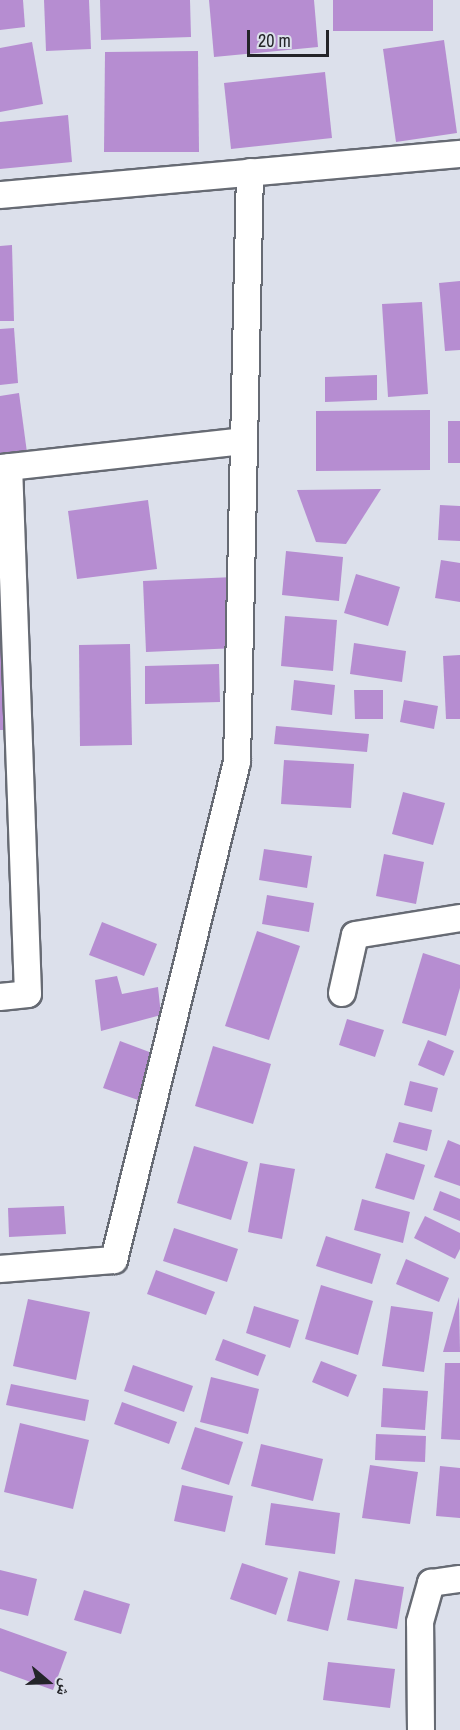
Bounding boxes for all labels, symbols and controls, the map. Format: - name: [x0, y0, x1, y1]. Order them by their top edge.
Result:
- scale bar: [250, 18, 332, 56]
- text: 20 m: [258, 28, 291, 53]
- north arrow: [18, 1652, 78, 1712]
- text: ش: [52, 1676, 78, 1699]

